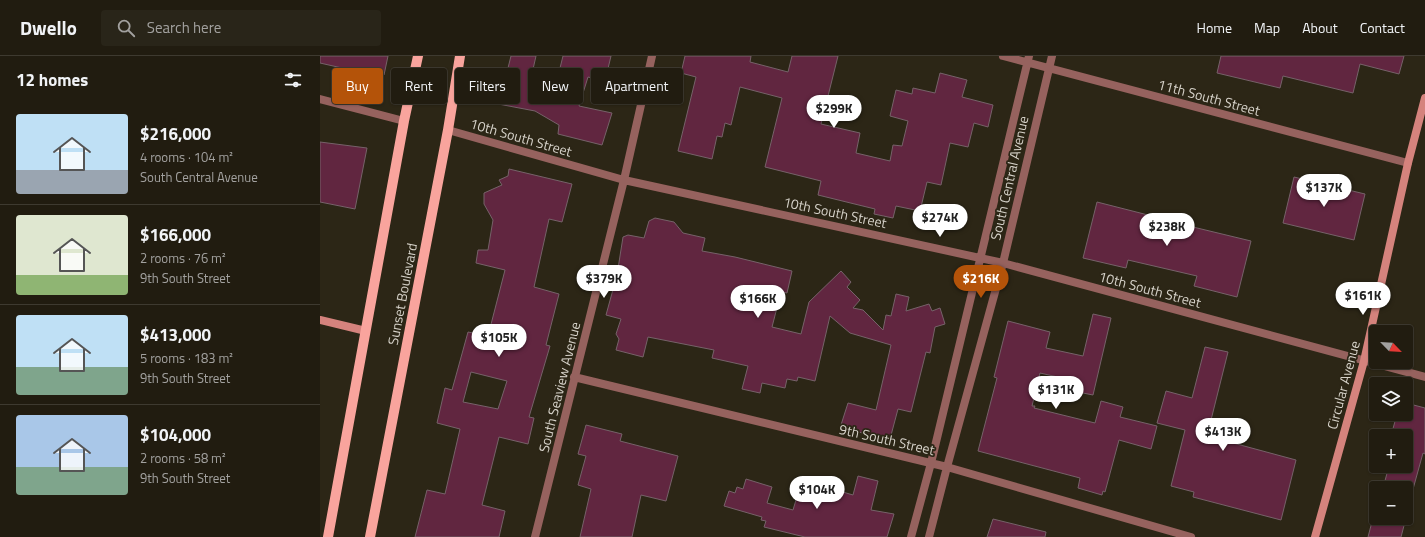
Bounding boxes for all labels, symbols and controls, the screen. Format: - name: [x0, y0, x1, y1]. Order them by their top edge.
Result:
- search box: [101, 10, 381, 46]
- text: Dwello: [20, 13, 77, 42]
- text: Search here: [147, 16, 221, 39]
- icon: search: [115, 17, 137, 39]
- text: Home: [1197, 17, 1232, 38]
- text: Map: [1254, 17, 1280, 38]
- text: About: [1302, 17, 1338, 38]
- text: Contact: [1360, 17, 1405, 38]
- text: 12 homes: [16, 67, 88, 93]
- chip: Buy: [332, 68, 383, 104]
- chip: Rent: [391, 68, 447, 104]
- chip: Filters: [455, 68, 520, 104]
- chip: New: [528, 68, 583, 104]
- chip: Apartment: [591, 68, 683, 104]
- icon: filters: [282, 69, 304, 91]
- street label: 11th South Street: [1155, 73, 1263, 121]
- pin: $299K: [806, 95, 862, 129]
- text: $299K: [816, 98, 852, 118]
- street label: 10th South Street: [468, 112, 575, 162]
- street label: South Central Avenue: [985, 114, 1033, 242]
- text: $216,000: [140, 121, 211, 147]
- icon: home: [48, 130, 96, 178]
- text: 4 rooms · 104 m²: [140, 147, 233, 167]
- text: South Central Avenue: [140, 167, 258, 187]
- pin: $137K: [1296, 174, 1352, 208]
- text: $137K: [1306, 177, 1342, 197]
- street label: 10th South Street: [781, 191, 889, 233]
- pin: $274K: [912, 204, 968, 238]
- text: $274K: [922, 207, 958, 227]
- pin: $238K: [1139, 213, 1195, 247]
- text: $238K: [1149, 216, 1185, 236]
- text: $166,000: [140, 222, 211, 248]
- icon: home: [48, 231, 96, 279]
- street label: Sunset Boulevard: [382, 241, 422, 347]
- text: 2 rooms · 76 m²: [140, 248, 226, 268]
- pin: $379K: [576, 265, 632, 299]
- pin: $216K: [953, 265, 1009, 299]
- street label: 10th South Street: [1096, 265, 1204, 313]
- text: 9th South Street: [140, 268, 230, 288]
- text: $379K: [586, 268, 622, 288]
- text: $216K: [963, 268, 999, 288]
- pin: $161K: [1335, 282, 1391, 316]
- pin: $166K: [730, 285, 786, 319]
- text: $161K: [1345, 285, 1381, 305]
- text: $166K: [740, 288, 776, 308]
- street label: South Seaview Avenue: [533, 320, 585, 454]
- text: $413,000: [140, 322, 211, 348]
- pin: $105K: [471, 324, 527, 358]
- north arrow: [1369, 325, 1413, 369]
- map controls: [1369, 325, 1413, 525]
- text: $105K: [481, 327, 517, 347]
- icon: home: [48, 331, 96, 379]
- street label: Circular Avenue: [1321, 338, 1365, 432]
- text: 5 rooms · 183 m²: [140, 348, 233, 368]
- text: 9th South Street: [140, 368, 230, 388]
- pin: $131K: [1028, 376, 1084, 410]
- button: layers: [1369, 377, 1413, 421]
- text: $131K: [1038, 379, 1074, 399]
- street label: 9th South Street: [837, 418, 937, 460]
- pin: $413K: [1195, 418, 1251, 452]
- text: $413K: [1205, 421, 1241, 441]
- text: $104,000: [140, 422, 211, 448]
- button: +: [1369, 429, 1413, 473]
- icon: home: [48, 431, 96, 479]
- text: 2 rooms · 58 m²: [140, 448, 226, 468]
- text: 9th South Street: [140, 468, 230, 488]
- pin: $104K: [789, 476, 845, 510]
- text: $104K: [799, 479, 835, 499]
- button: −: [1369, 481, 1413, 525]

